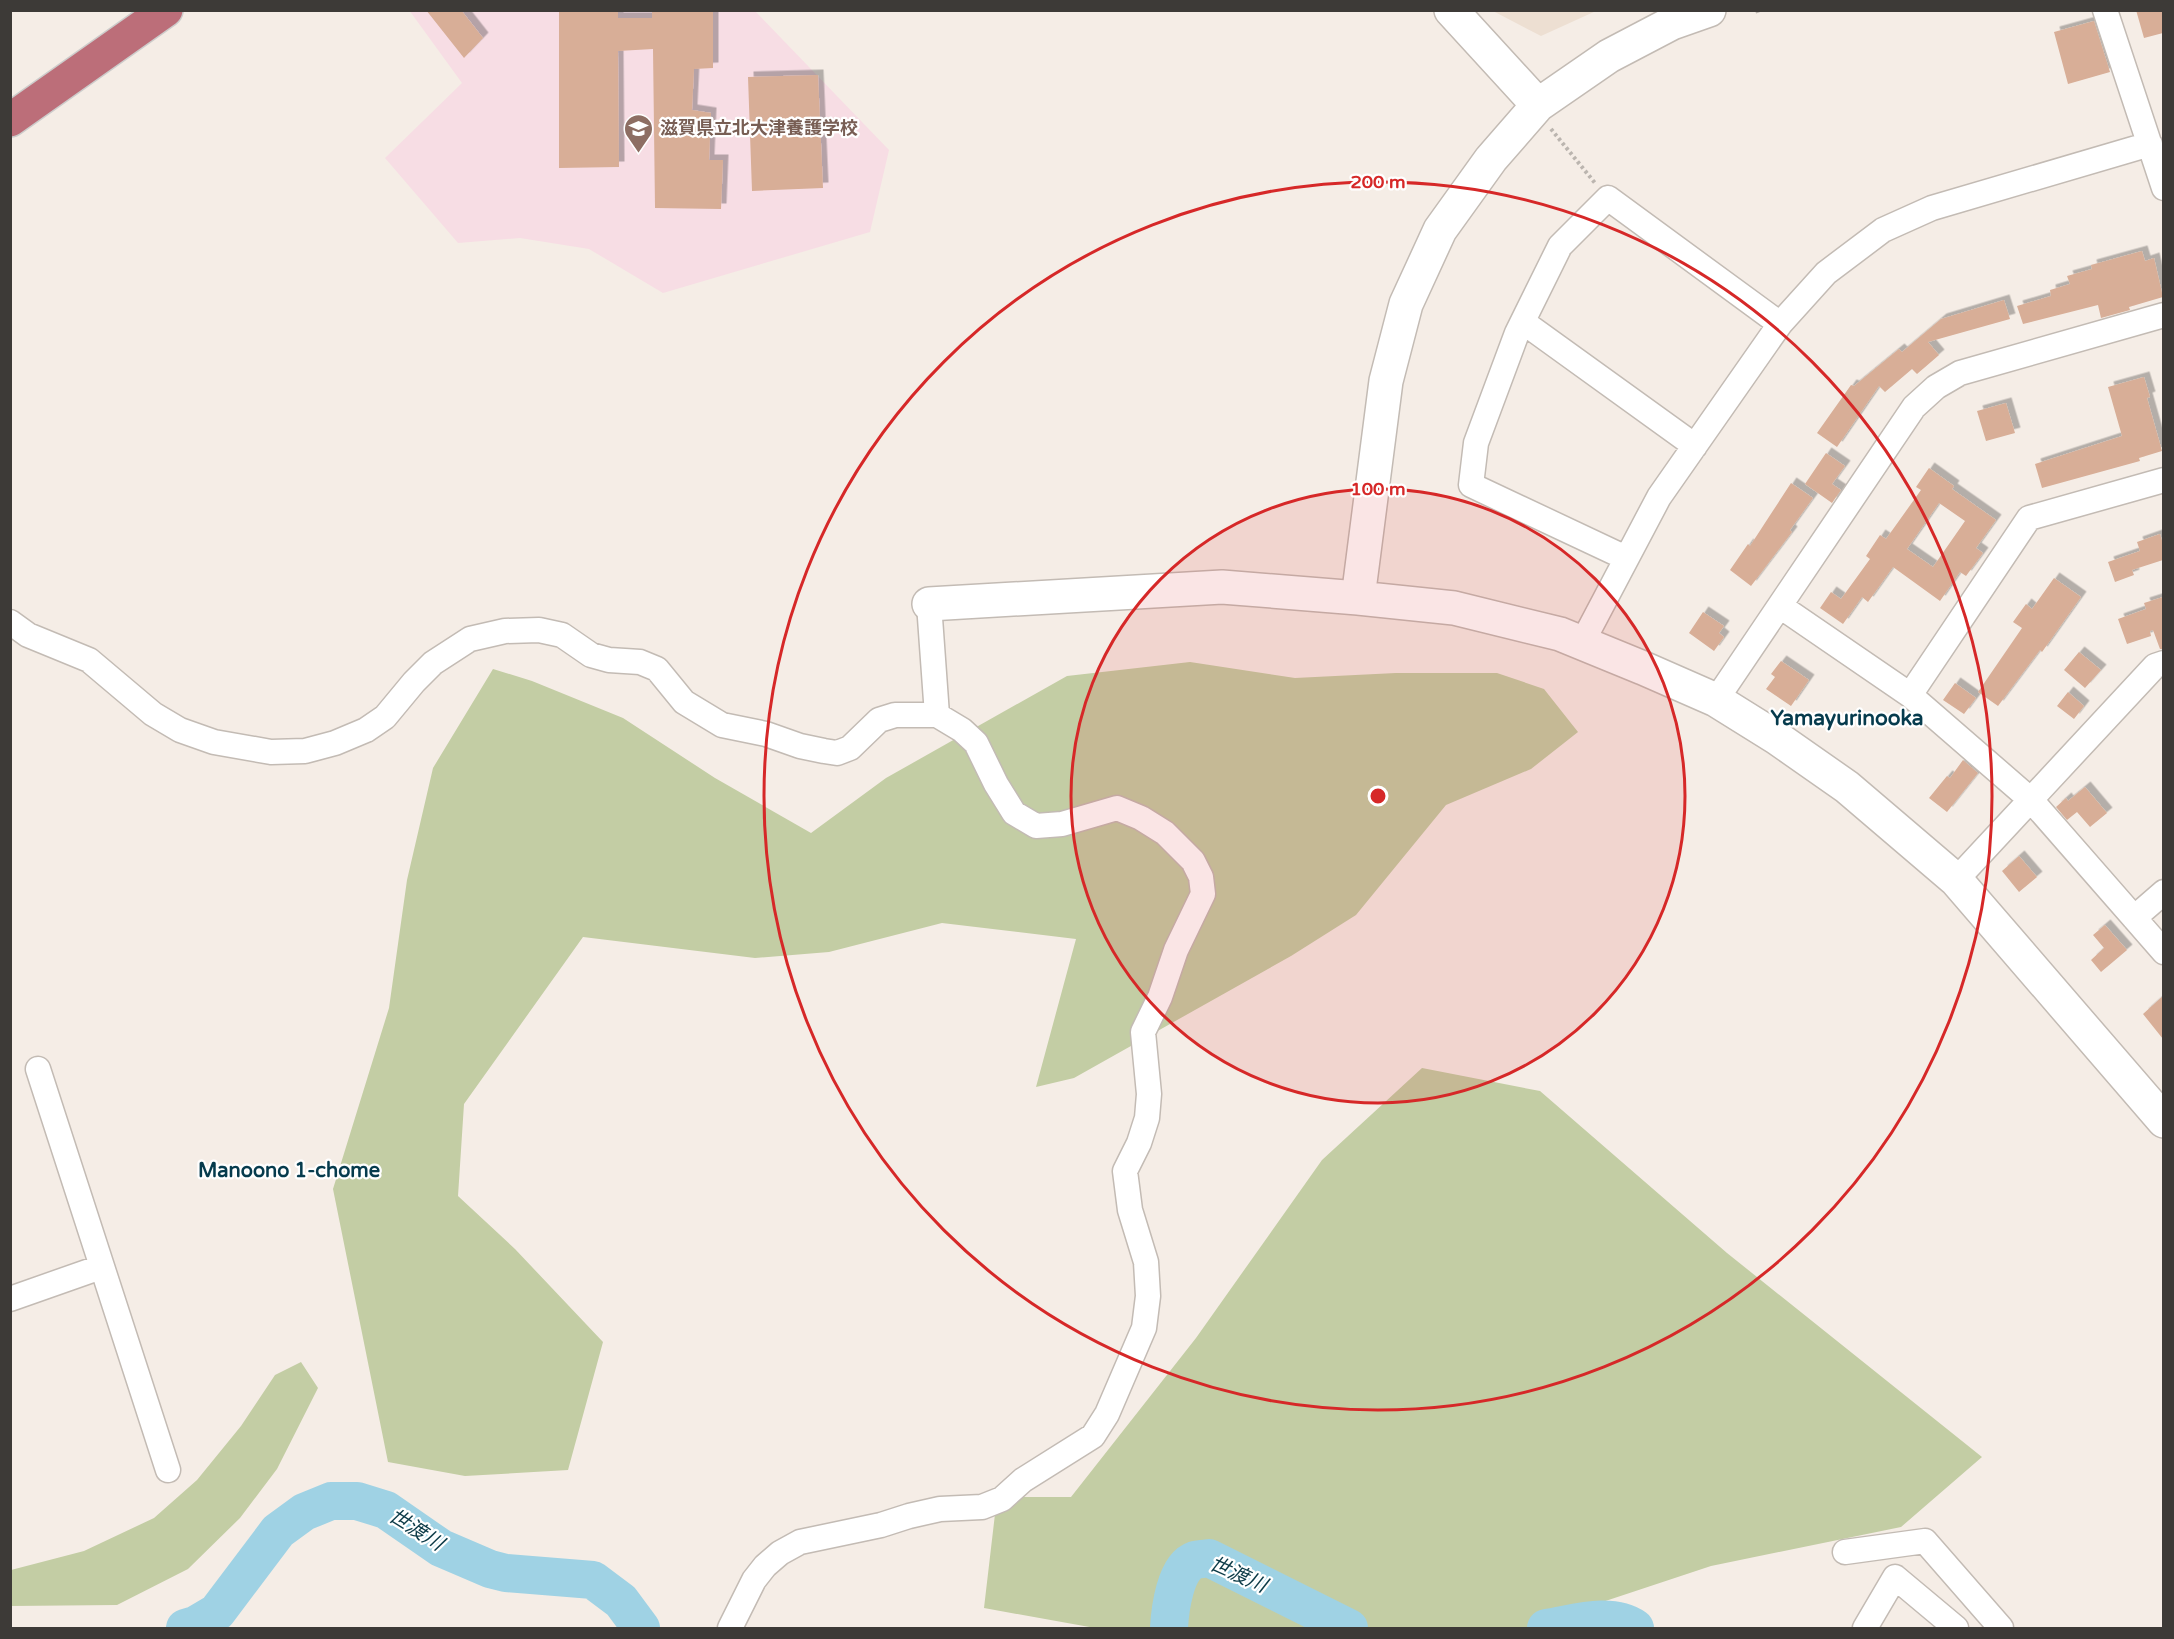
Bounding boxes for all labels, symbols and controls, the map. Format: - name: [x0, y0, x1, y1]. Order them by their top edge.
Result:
- school or university icon: 滋賀県立北大津養護学校: [623, 112, 655, 154]
- place label: 滋賀県立北大津養護学校: [660, 117, 858, 139]
- text: 200 m: [1350, 171, 1406, 193]
- text: 100 m: [1350, 478, 1406, 500]
- district label: Yamayurinooka: [1770, 706, 1924, 731]
- centre of rings: [1368, 786, 1388, 806]
- district label: Manoono 1-chome: [198, 1159, 380, 1183]
- water label: 世渡川: [384, 1504, 449, 1557]
- water label: 世渡川: [1206, 1552, 1272, 1599]

